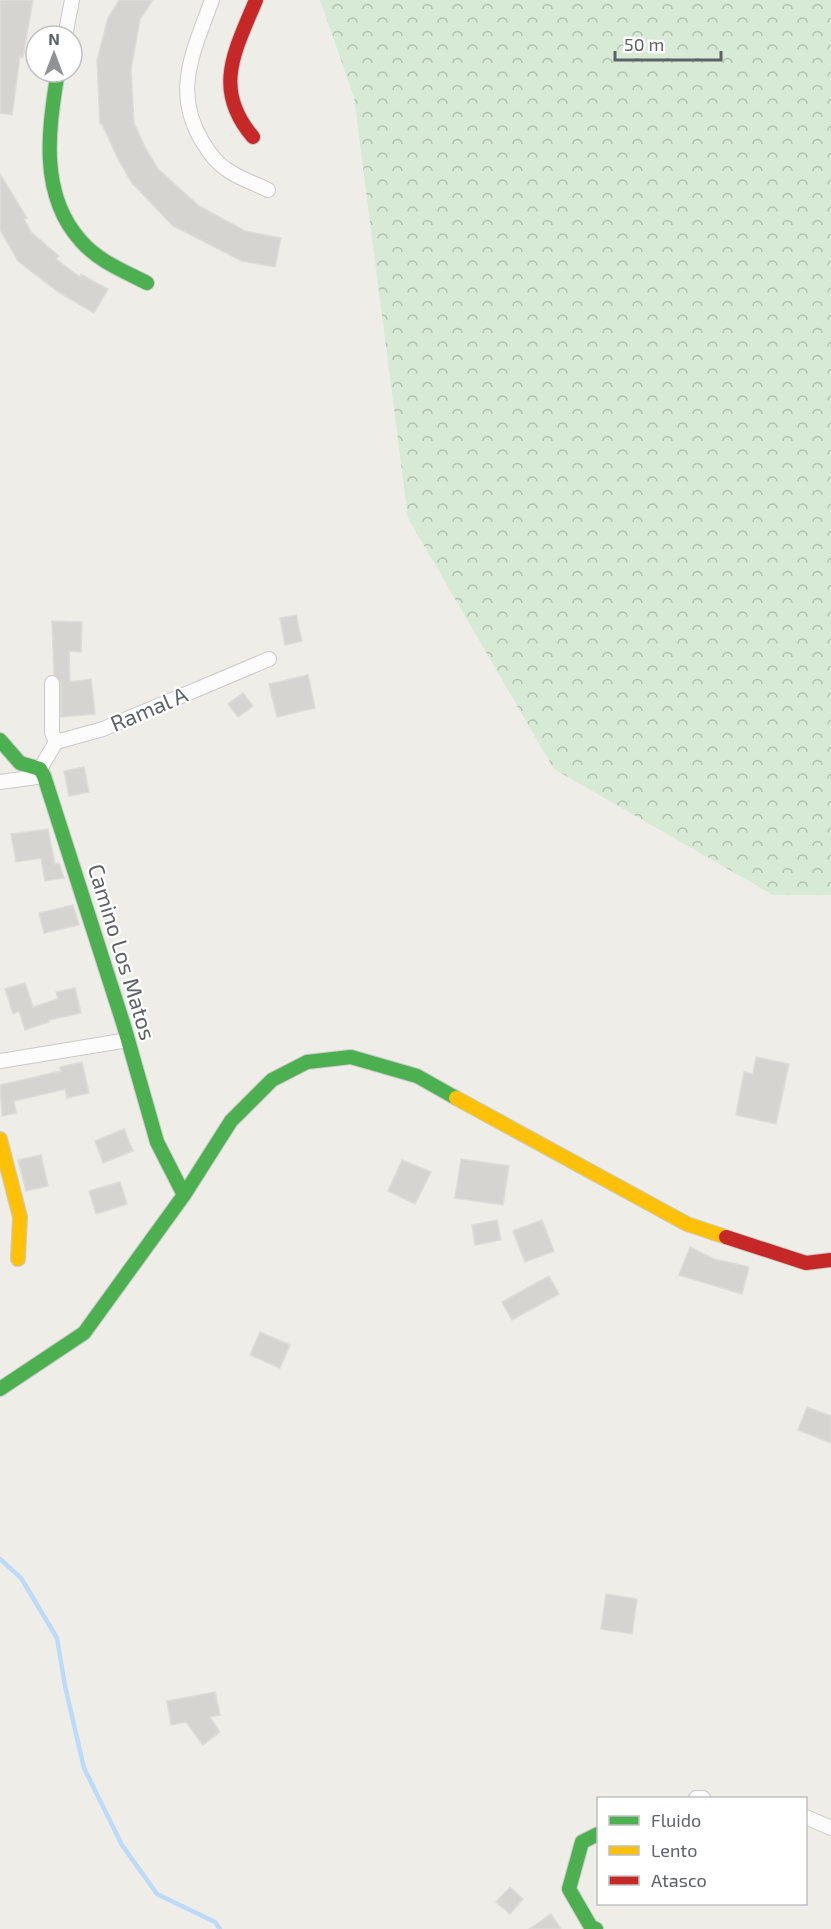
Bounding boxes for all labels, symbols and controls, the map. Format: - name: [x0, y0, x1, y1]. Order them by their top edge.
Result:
- north arrow: [24, 24, 84, 84]
- scale bar: [615, 24, 722, 62]
- text: N: [48, 29, 60, 48]
- text: 50 m: [624, 33, 664, 55]
- street label: Ramal A: [106, 680, 191, 736]
- street label: Camino Los Matos: [84, 860, 162, 1043]
- legend: [597, 1797, 807, 1905]
- text: Fluido: [651, 1809, 701, 1831]
- text: Lento: [651, 1839, 697, 1861]
- text: Atasco: [651, 1869, 707, 1891]

